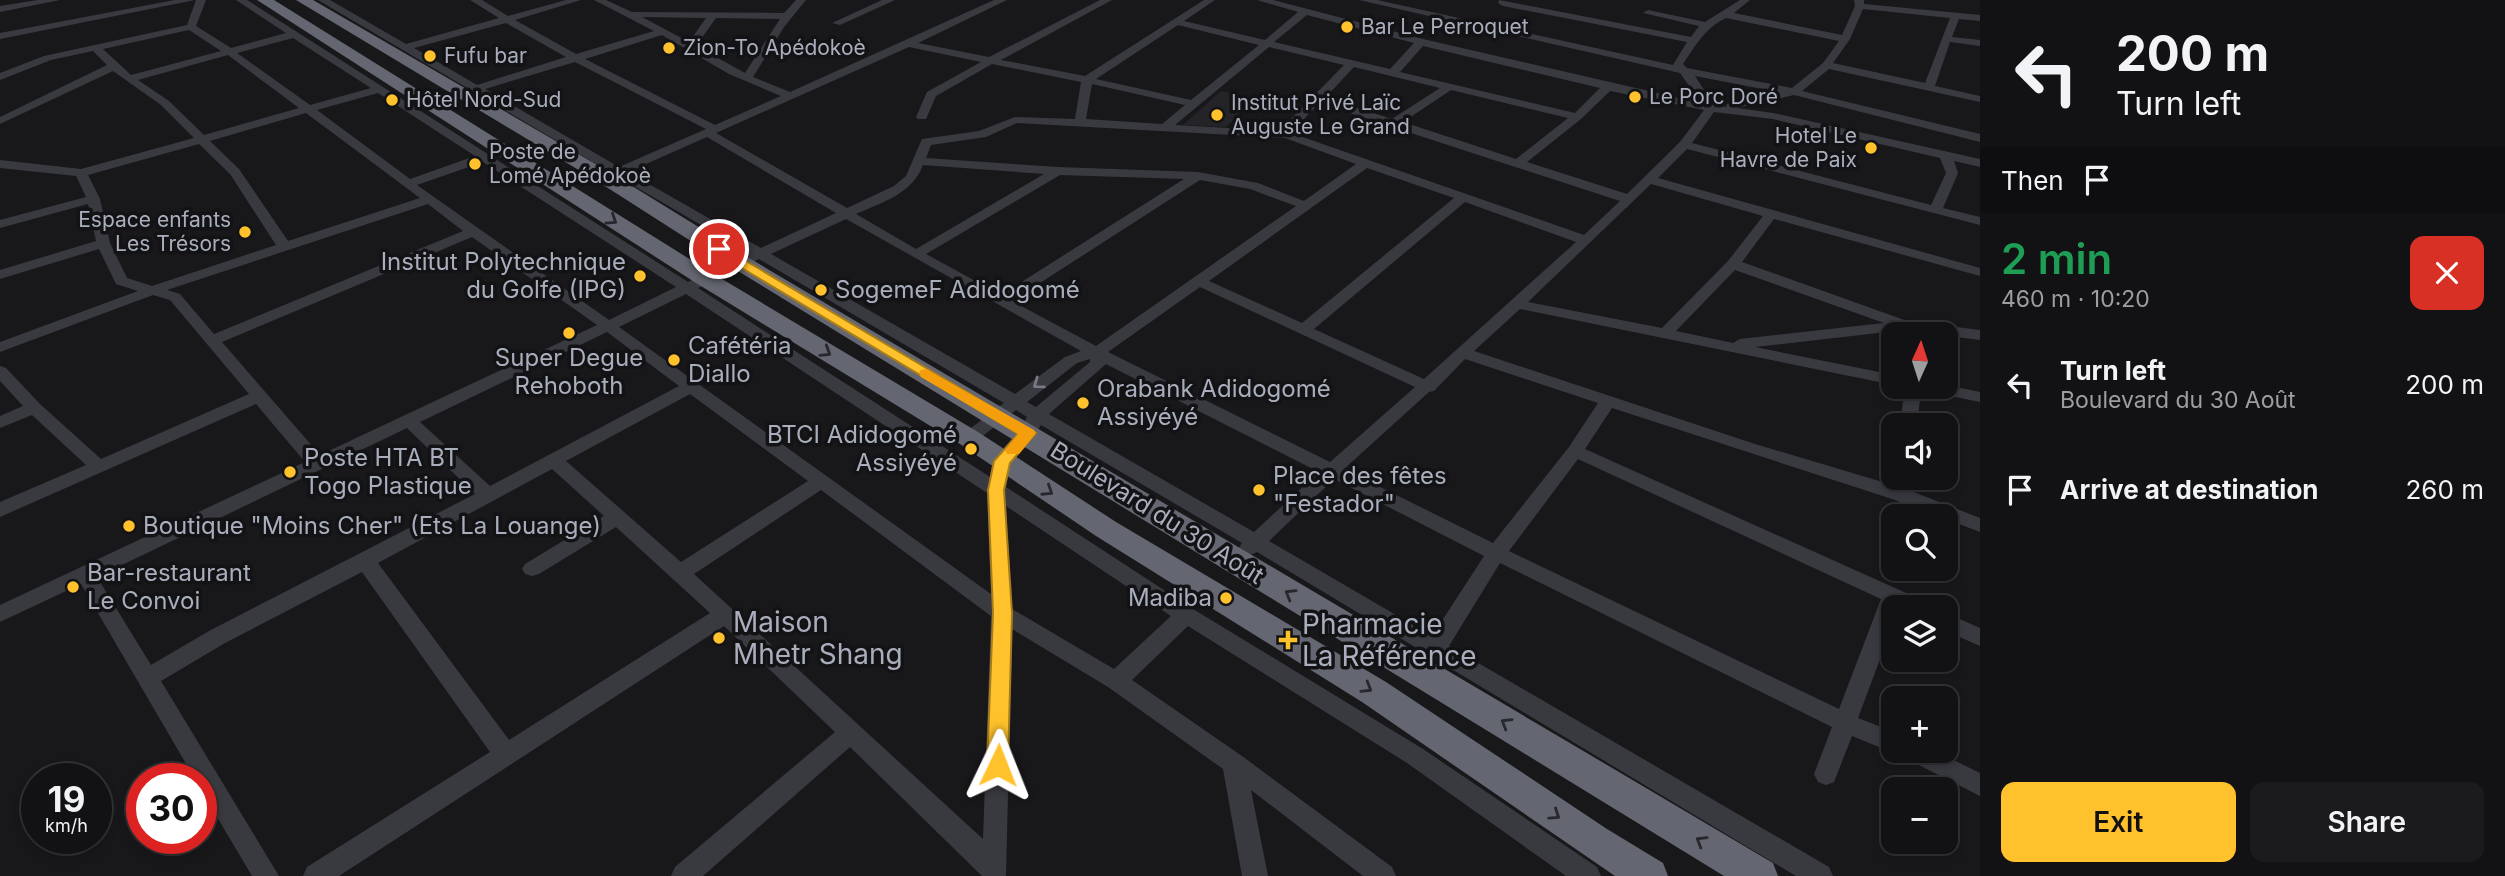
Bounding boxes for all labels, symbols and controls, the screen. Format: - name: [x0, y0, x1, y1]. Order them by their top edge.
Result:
- place label: Bar Le Perroquet: [1361, 14, 1529, 39]
- marker: Bar Le Perroquet: [1339, 19, 1355, 35]
- text: 200 m: [2116, 24, 2269, 83]
- icon: left: [2001, 28, 2092, 119]
- place label: Zion-To Apédokoè: [683, 35, 866, 60]
- marker: Zion-To Apédokoè: [661, 40, 677, 56]
- place label: Fufu bar: [444, 43, 527, 68]
- marker: Fufu bar: [422, 48, 438, 64]
- place label: Le Porc Doré: [1649, 84, 1778, 109]
- text: Turn left: [2116, 84, 2241, 123]
- place label: Hôtel Nord-Sud: [406, 87, 561, 112]
- marker: Le Porc Doré: [1627, 89, 1643, 105]
- place label: Institut Privé Laïc Auguste Le Grand: [1231, 90, 1410, 139]
- marker: Hôtel Nord-Sud: [384, 92, 400, 108]
- marker: Institut Privé Laïc Auguste Le Grand: [1209, 107, 1225, 123]
- place label: Hotel Le Havre de Paix: [1720, 123, 1857, 172]
- place label: Poste de Lomé Apédokoè: [489, 139, 651, 188]
- marker: Hotel Le Havre de Paix: [1863, 140, 1879, 156]
- marker: Poste de Lomé Apédokoè: [467, 156, 483, 172]
- icon: arrive: [2078, 161, 2116, 199]
- text: Then: [2001, 165, 2064, 196]
- place label: Espace enfants Les Trésors: [78, 207, 231, 256]
- one-way arrow: [604, 212, 617, 224]
- pin: [689, 219, 749, 279]
- marker: Espace enfants Les Trésors: [237, 224, 253, 240]
- icon: arrive: [700, 230, 738, 268]
- text: 2 min: [2001, 233, 2112, 284]
- button: close: [2410, 236, 2484, 310]
- place label: Institut Polytechnique du Golfe (IPG): [381, 247, 626, 304]
- marker: Institut Polytechnique du Golfe (IPG): [632, 268, 648, 284]
- place label: SogemeF Adidogomé: [835, 275, 1080, 304]
- marker: SogemeF Adidogomé: [813, 282, 829, 298]
- text: 460 m · 10:20: [2001, 285, 2150, 313]
- north arrow: [1881, 322, 1958, 399]
- map controls: [1881, 322, 1958, 854]
- marker: Super Degue Rehoboth: [561, 325, 577, 341]
- place label: Cafétéria Diallo: [688, 331, 792, 388]
- place label: Super Degue Rehoboth: [495, 343, 643, 400]
- one-way arrow: [818, 344, 831, 357]
- marker: Cafétéria Diallo: [666, 352, 682, 368]
- text: Turn left: [2060, 355, 2166, 386]
- icon: left: [2001, 366, 2039, 404]
- text: 200 m: [2405, 369, 2484, 400]
- place label: Orabank Adidogomé Assiyéyé: [1097, 374, 1331, 431]
- one-way arrow: [1033, 376, 1046, 389]
- text: Boulevard du 30 Août: [2060, 386, 2296, 414]
- marker: Orabank Adidogomé Assiyéyé: [1075, 395, 1091, 411]
- button: sound: [1881, 413, 1958, 490]
- place label: BTCI Adidogomé Assiyéyé: [767, 420, 957, 477]
- street label: Boulevard du 30 Août: [1045, 435, 1269, 590]
- marker: BTCI Adidogomé Assiyéyé: [963, 441, 979, 457]
- place label: Poste HTA BT Togo Plastique: [304, 443, 472, 500]
- place label: Place des fêtes "Festador": [1273, 461, 1447, 518]
- marker: Poste HTA BT Togo Plastique: [282, 464, 298, 480]
- icon: arrive: [2001, 471, 2039, 509]
- text: Arrive at destination: [2060, 474, 2319, 505]
- text: 260 m: [2406, 474, 2484, 505]
- marker: Place des fêtes "Festador": [1251, 482, 1267, 498]
- one-way arrow: [1040, 483, 1053, 496]
- button: search: [1881, 504, 1958, 581]
- place label: Boutique "Moins Cher" (Ets La Louange): [143, 511, 601, 540]
- marker: Boutique "Moins Cher" (Ets La Louange): [121, 518, 137, 534]
- place label: Bar-restaurant Le Convoi: [87, 558, 251, 615]
- marker: Bar-restaurant Le Convoi: [65, 579, 81, 595]
- place label: Madiba: [1128, 583, 1212, 612]
- one-way arrow: [1284, 589, 1297, 602]
- marker: Madiba: [1218, 590, 1234, 606]
- button: layers: [1881, 595, 1958, 672]
- place label: Maison Mhetr Shang: [733, 605, 903, 671]
- place label: Pharmacie La Référence: [1302, 607, 1477, 673]
- marker: Maison Mhetr Shang: [711, 630, 727, 646]
- marker: Pharmacie La Référence: [1280, 632, 1296, 648]
- one-way arrow: [1359, 680, 1372, 693]
- button: +: [1881, 686, 1958, 763]
- one-way arrow: [1500, 719, 1513, 732]
- position arrow: [961, 728, 1035, 802]
- speed limit sign: 30: [126, 763, 217, 854]
- button: −: [1881, 777, 1958, 854]
- text: 19: [48, 778, 85, 820]
- button: Exit: [2001, 782, 2236, 862]
- button: Share: [2250, 782, 2484, 862]
- one-way arrow: [1548, 807, 1561, 820]
- text: km/h: [45, 815, 88, 836]
- one-way arrow: [1695, 836, 1708, 849]

